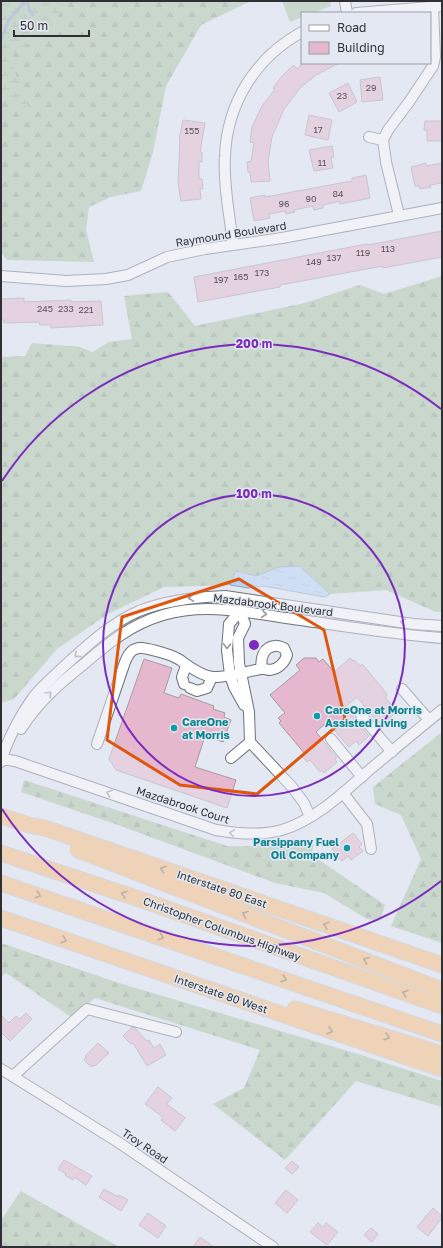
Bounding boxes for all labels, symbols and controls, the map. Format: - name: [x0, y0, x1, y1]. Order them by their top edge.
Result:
- scale bar: [14, 12, 89, 38]
- legend: [301, 12, 431, 64]
- text: 50 m: [20, 18, 48, 33]
- text: Road: [337, 20, 366, 35]
- text: Building: [337, 40, 385, 55]
- house number: 29: [366, 82, 376, 93]
- house number: 23: [337, 90, 347, 101]
- house number: 17: [313, 124, 323, 135]
- house number: 155: [185, 125, 199, 136]
- house number: 11: [318, 157, 327, 168]
- house number: 84: [333, 188, 344, 199]
- house number: 90: [305, 193, 317, 204]
- house number: 96: [279, 198, 289, 209]
- street label: Raymound Boulevard: [175, 218, 287, 249]
- house number: 113: [381, 243, 395, 254]
- house number: 119: [356, 247, 370, 258]
- house number: 137: [327, 252, 341, 263]
- house number: 149: [306, 256, 322, 267]
- house number: 173: [255, 267, 269, 278]
- house number: 165: [233, 271, 249, 282]
- house number: 197: [214, 274, 229, 285]
- house number: 245: [37, 303, 53, 314]
- house number: 233: [58, 303, 74, 314]
- house number: 221: [79, 304, 94, 315]
- text: 200 m: [236, 336, 272, 351]
- text: 100 m: [236, 486, 272, 501]
- street label: Mazdabrook Boulevard: [212, 591, 334, 618]
- one-way arrow: [188, 593, 194, 602]
- one-way arrow: [261, 610, 267, 619]
- one-way arrow: [400, 618, 406, 627]
- centre of rings: [247, 638, 261, 652]
- one-way arrow: [223, 643, 232, 649]
- one-way arrow: [75, 650, 82, 657]
- one-way arrow: [44, 691, 52, 699]
- place label: CareOne at Morris Assisted Living: [325, 703, 422, 729]
- marker: CareOne at Morris Assisted Living: [312, 711, 322, 721]
- place label: CareOne at Morris: [182, 715, 230, 741]
- marker: CareOne at Morris: [169, 723, 179, 733]
- street label: Mazdabrook Court: [135, 783, 231, 826]
- one-way arrow: [105, 789, 112, 798]
- one-way arrow: [229, 829, 235, 838]
- place label: Parsippany Fuel Oil Company: [253, 835, 339, 861]
- marker: Parsippany Fuel Oil Company: [342, 843, 352, 853]
- one-way arrow: [160, 865, 167, 873]
- street label: Interstate 80 East: [175, 867, 269, 910]
- one-way arrow: [34, 890, 41, 899]
- one-way arrow: [121, 891, 128, 899]
- street label: Christopher Columbus Highway: [142, 894, 303, 963]
- one-way arrow: [242, 910, 249, 918]
- one-way arrow: [322, 921, 329, 930]
- one-way arrow: [158, 932, 165, 941]
- one-way arrow: [61, 936, 68, 944]
- one-way arrow: [363, 957, 370, 965]
- street label: Interstate 80 West: [173, 971, 270, 1016]
- one-way arrow: [281, 975, 288, 983]
- one-way arrow: [402, 990, 409, 998]
- one-way arrow: [326, 1026, 333, 1035]
- one-way arrow: [383, 1032, 390, 1041]
- street label: Troy Road: [120, 1126, 171, 1166]

